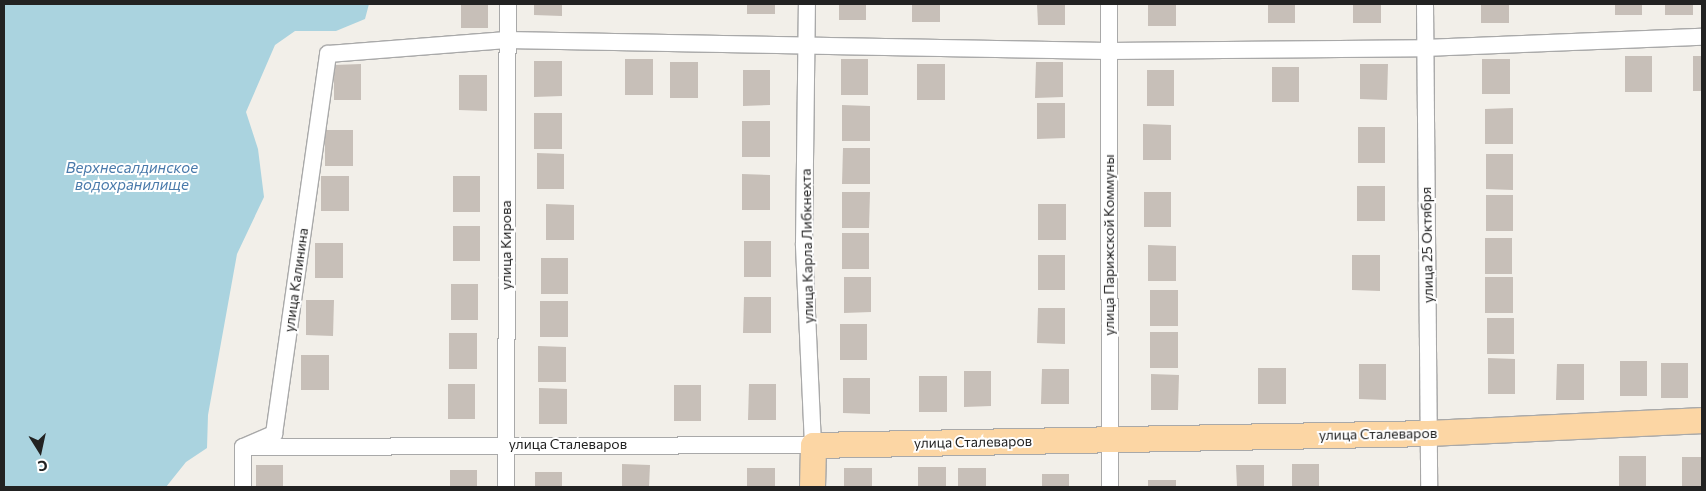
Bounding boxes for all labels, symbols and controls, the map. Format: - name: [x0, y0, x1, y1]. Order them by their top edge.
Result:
- street label: улица Парижской Коммуны: [1101, 154, 1117, 336]
- water label: Верхнесалдинское водохранилище: [66, 158, 198, 193]
- street label: улица Карла Либкнехта: [797, 168, 817, 324]
- street label: улица 25 Октября: [1418, 187, 1436, 303]
- street label: улица Кирова: [498, 200, 514, 290]
- street label: улица Калинина: [280, 227, 312, 333]
- street label: улица Сталеваров: [1319, 425, 1437, 443]
- north arrow: [15, 426, 65, 476]
- street label: улица Сталеваров: [914, 433, 1032, 451]
- street label: улица Сталеваров: [509, 436, 627, 452]
- text: С: [37, 457, 49, 475]

